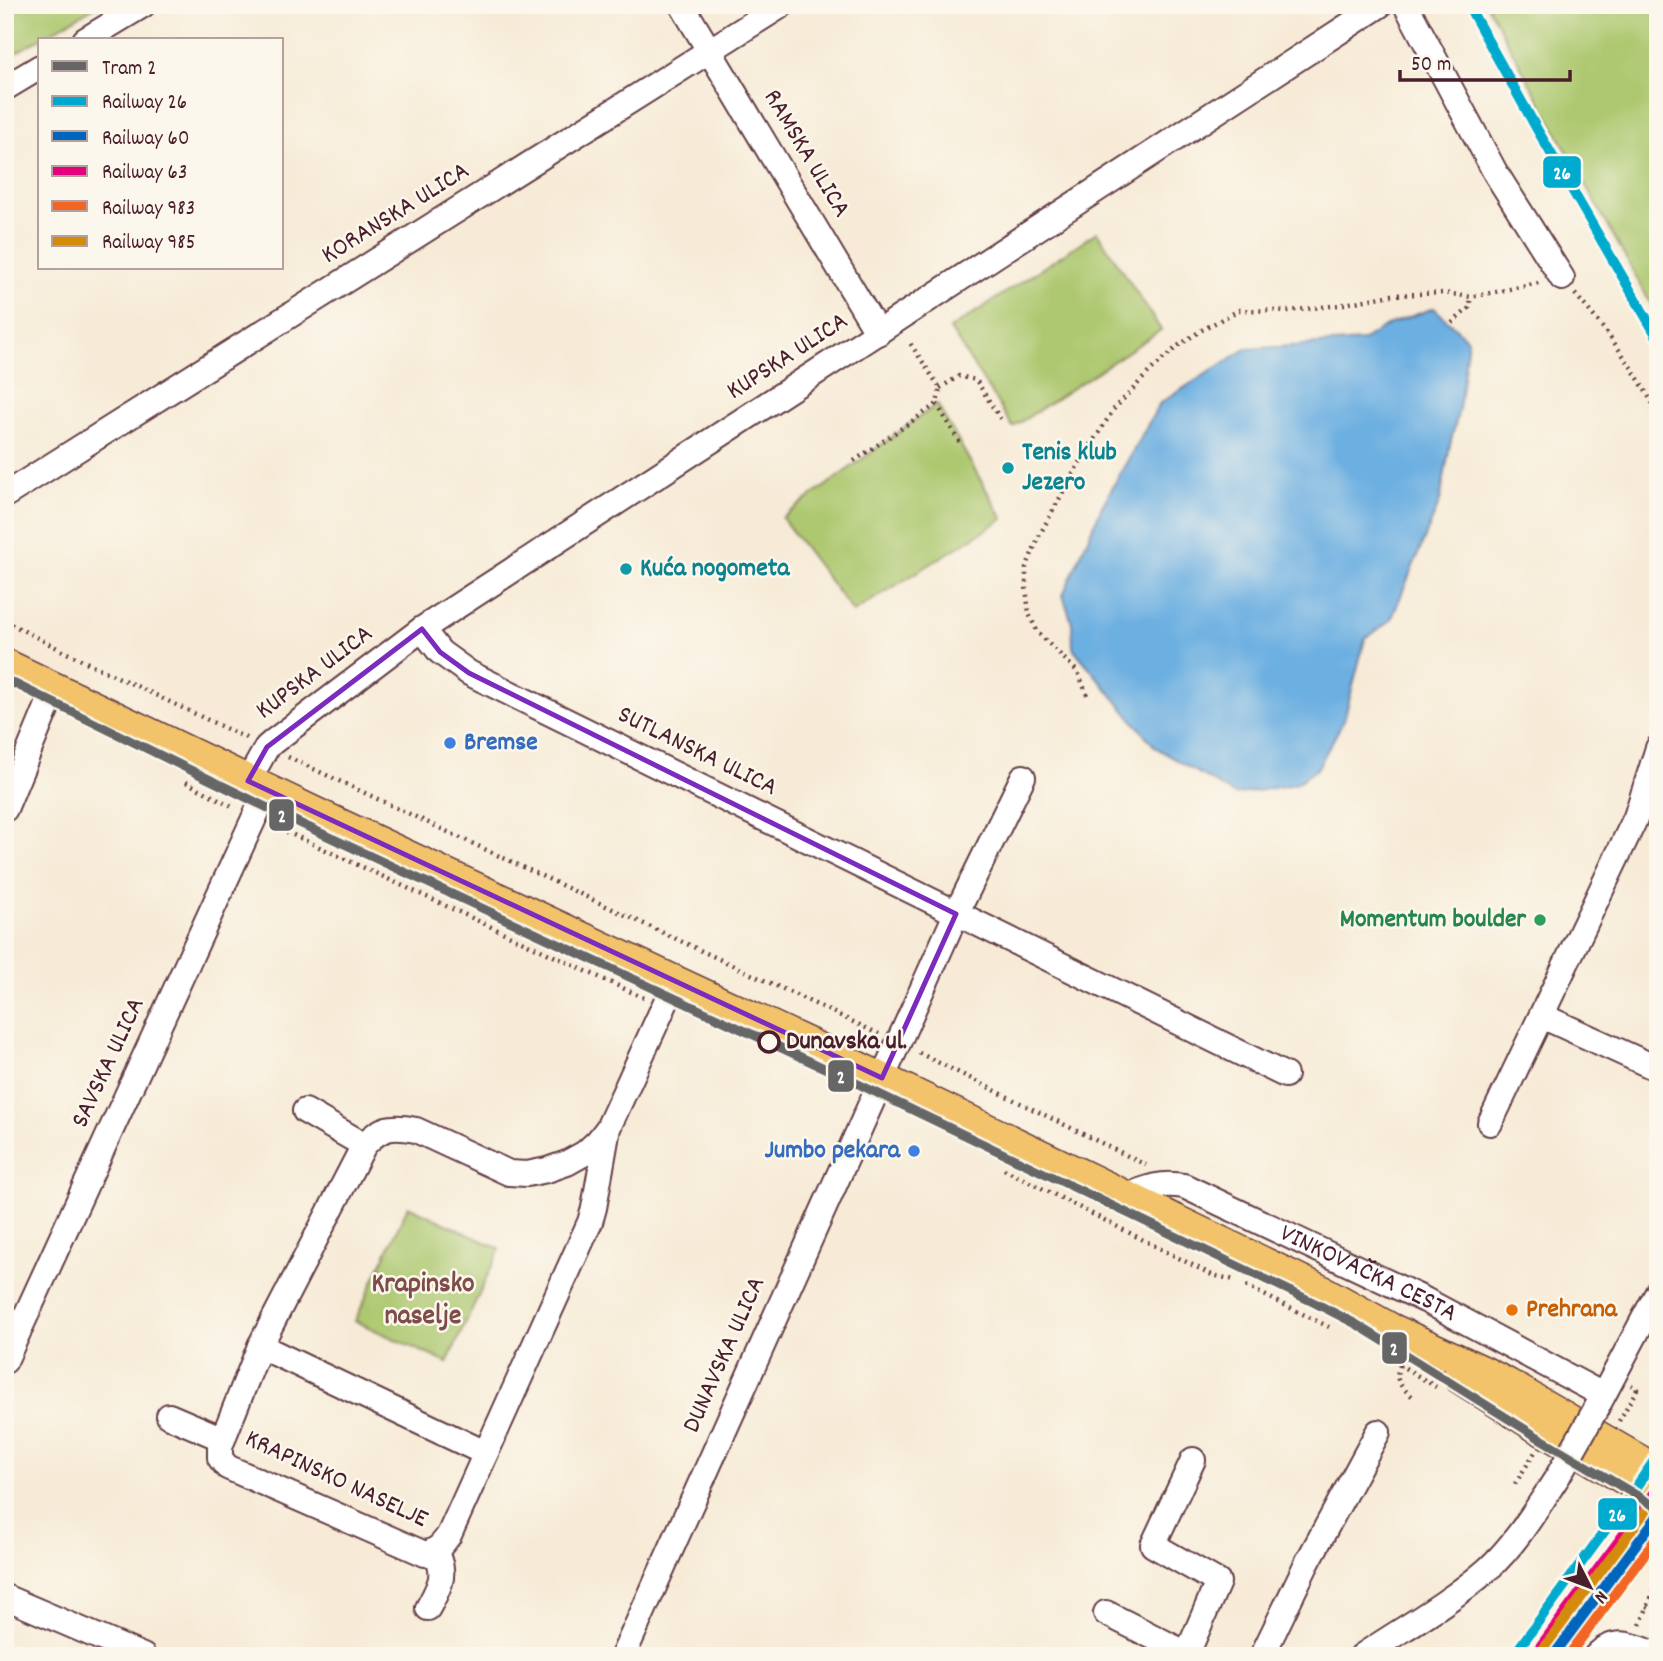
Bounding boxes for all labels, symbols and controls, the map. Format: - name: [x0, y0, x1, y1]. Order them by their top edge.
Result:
- legend: [38, 38, 284, 270]
- scale bar: [1400, 38, 1570, 82]
- text: 50 m: [1411, 51, 1451, 81]
- text: Tram 2: [102, 55, 156, 85]
- street label: RAMSKA ULICA: [753, 83, 859, 225]
- text: Railway 26: [102, 89, 187, 119]
- text: Railway 60: [102, 125, 189, 155]
- street label: KORANSKA ULICA: [315, 154, 477, 274]
- line badge: 26: [1542, 155, 1582, 189]
- text: Railway 63: [102, 159, 187, 189]
- text: 26: [1553, 162, 1571, 189]
- text: Railway 983: [102, 195, 195, 225]
- text: Railway 985: [102, 229, 195, 259]
- street label: KUPSKA ULICA: [720, 304, 856, 410]
- place label: Tenis klub Jezero: [1022, 435, 1117, 502]
- marker: Tenis klub Jezero: [1000, 460, 1016, 476]
- place label: Kuća nogometa: [640, 551, 790, 588]
- marker: Kuća nogometa: [618, 561, 634, 577]
- street label: KUPSKA ULICA: [249, 617, 381, 729]
- street label: SUTLANSKA ULICA: [611, 697, 783, 807]
- place label: Bremse: [464, 725, 538, 762]
- marker: Bremse: [442, 735, 458, 751]
- line badge: 2: [268, 798, 295, 832]
- text: 2: [278, 805, 286, 832]
- place label: Momentum boulder: [1340, 902, 1526, 939]
- marker: Momentum boulder: [1532, 912, 1548, 928]
- street label: SAVSKA ULICA: [63, 992, 155, 1134]
- place label: Dunavska ul.: [786, 1024, 907, 1061]
- marker: Dunavska ul.: [758, 1031, 780, 1053]
- line badge: 2: [827, 1059, 855, 1093]
- text: 2: [837, 1066, 845, 1093]
- place label: Jumbo pekara: [765, 1133, 901, 1170]
- marker: Jumbo pekara: [906, 1143, 922, 1159]
- street label: VINKOVAČKA CESTA: [1273, 1215, 1464, 1332]
- district label: Krapinsko naselje: [371, 1266, 475, 1338]
- street label: DUNAVSKA ULICA: [674, 1271, 776, 1439]
- place label: Prehrana: [1526, 1292, 1618, 1329]
- marker: Prehrana: [1504, 1302, 1520, 1318]
- line badge: 2: [1381, 1331, 1408, 1365]
- text: 2: [1390, 1338, 1398, 1365]
- street label: KRAPINSKO NASELJE: [238, 1421, 434, 1539]
- line badge: 26: [1597, 1497, 1638, 1531]
- text: 26: [1608, 1504, 1626, 1531]
- north arrow: [1554, 1552, 1624, 1622]
- text: N: [1587, 1584, 1613, 1609]

